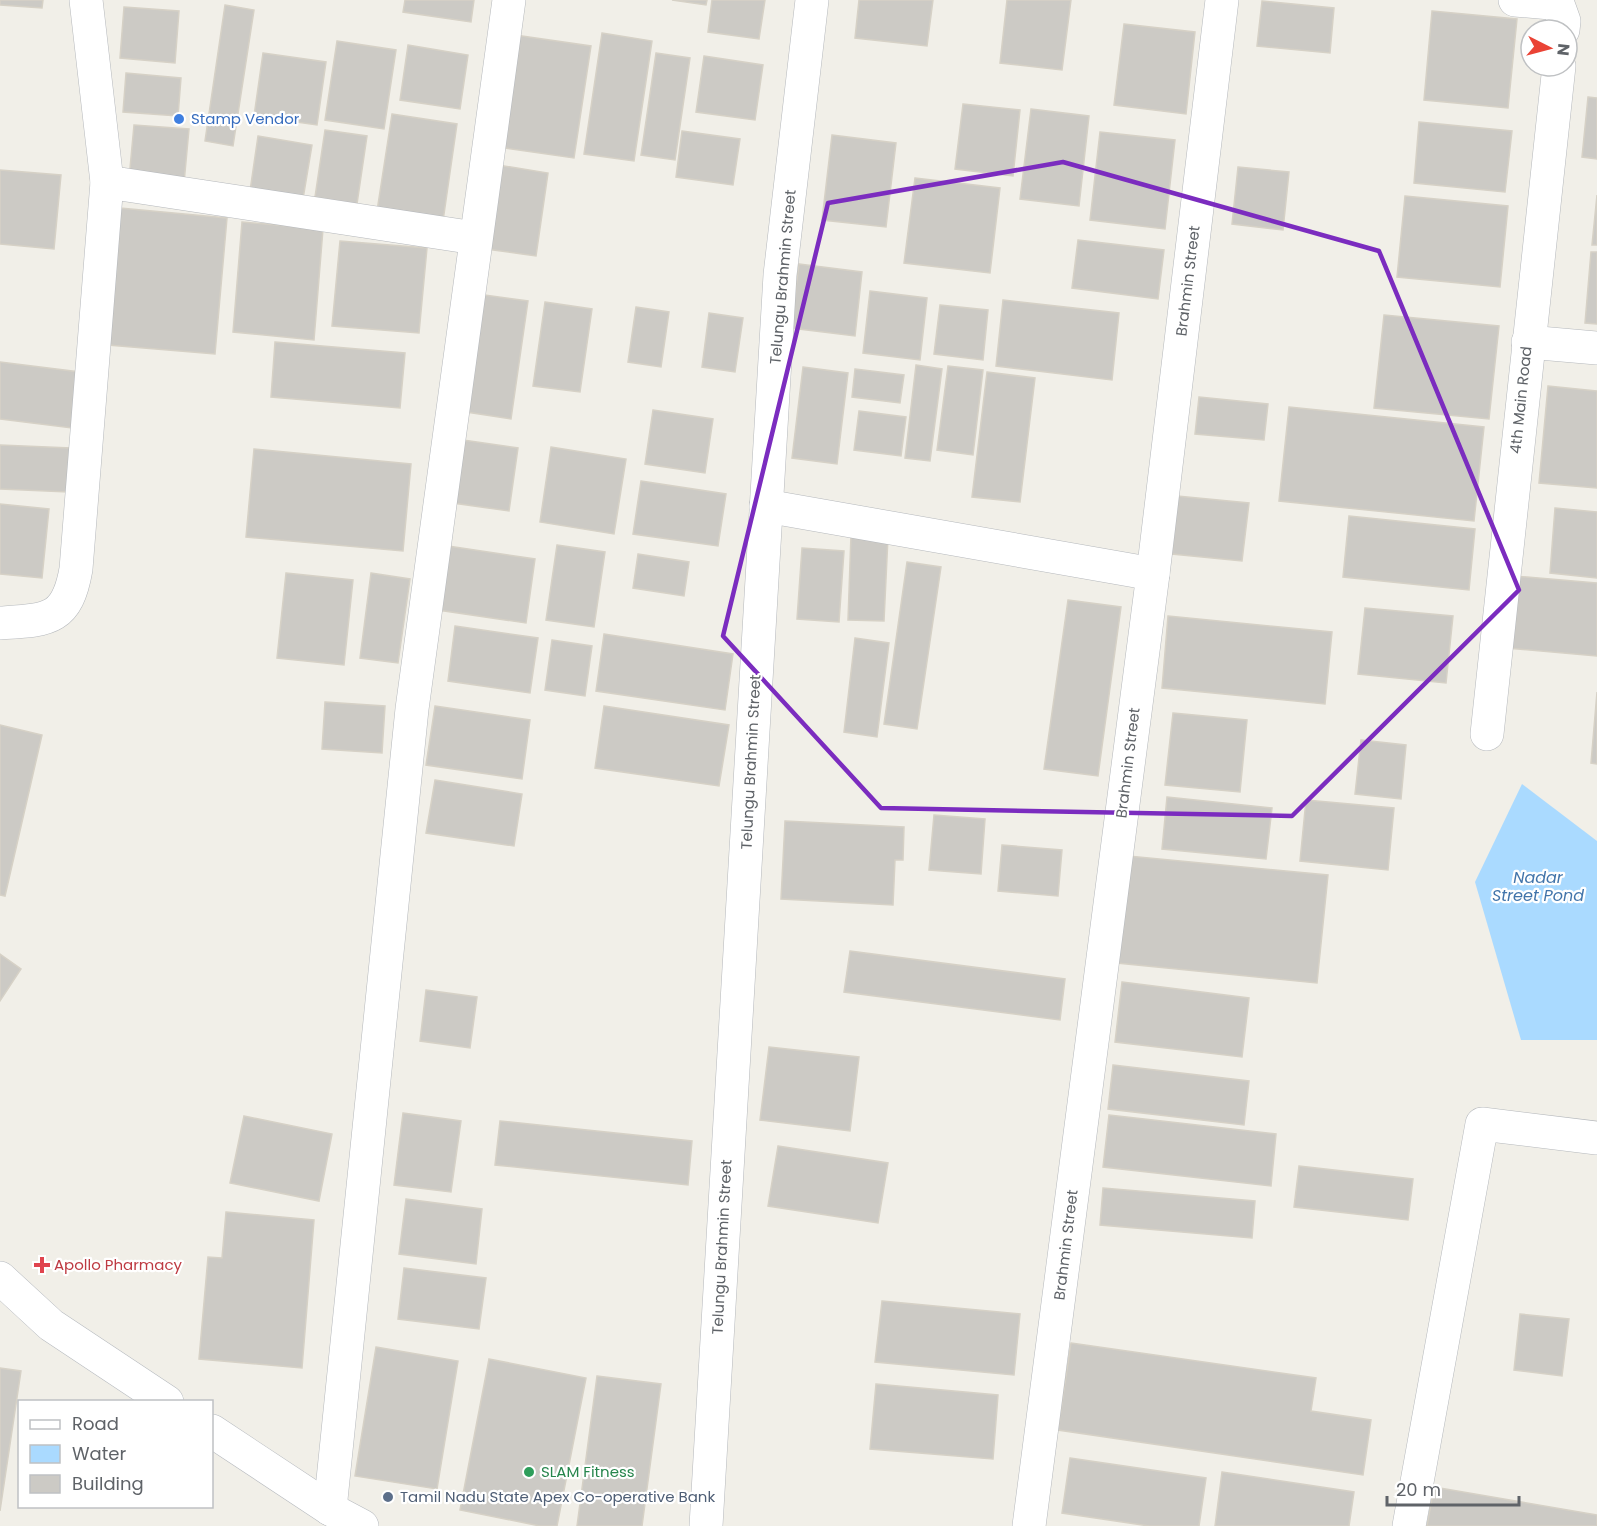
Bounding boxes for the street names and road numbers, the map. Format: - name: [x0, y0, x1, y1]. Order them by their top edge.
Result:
- street label: Telungu Brahmin Street: [764, 189, 801, 365]
- street label: Brahmin Street: [1170, 224, 1205, 337]
- street label: 4th Main Road: [1504, 345, 1537, 455]
- street label: Telungu Brahmin Street: [735, 674, 766, 850]
- street label: Brahmin Street: [1110, 706, 1145, 819]
- street label: Telungu Brahmin Street: [706, 1159, 737, 1335]
- street label: Brahmin Street: [1048, 1188, 1083, 1301]

